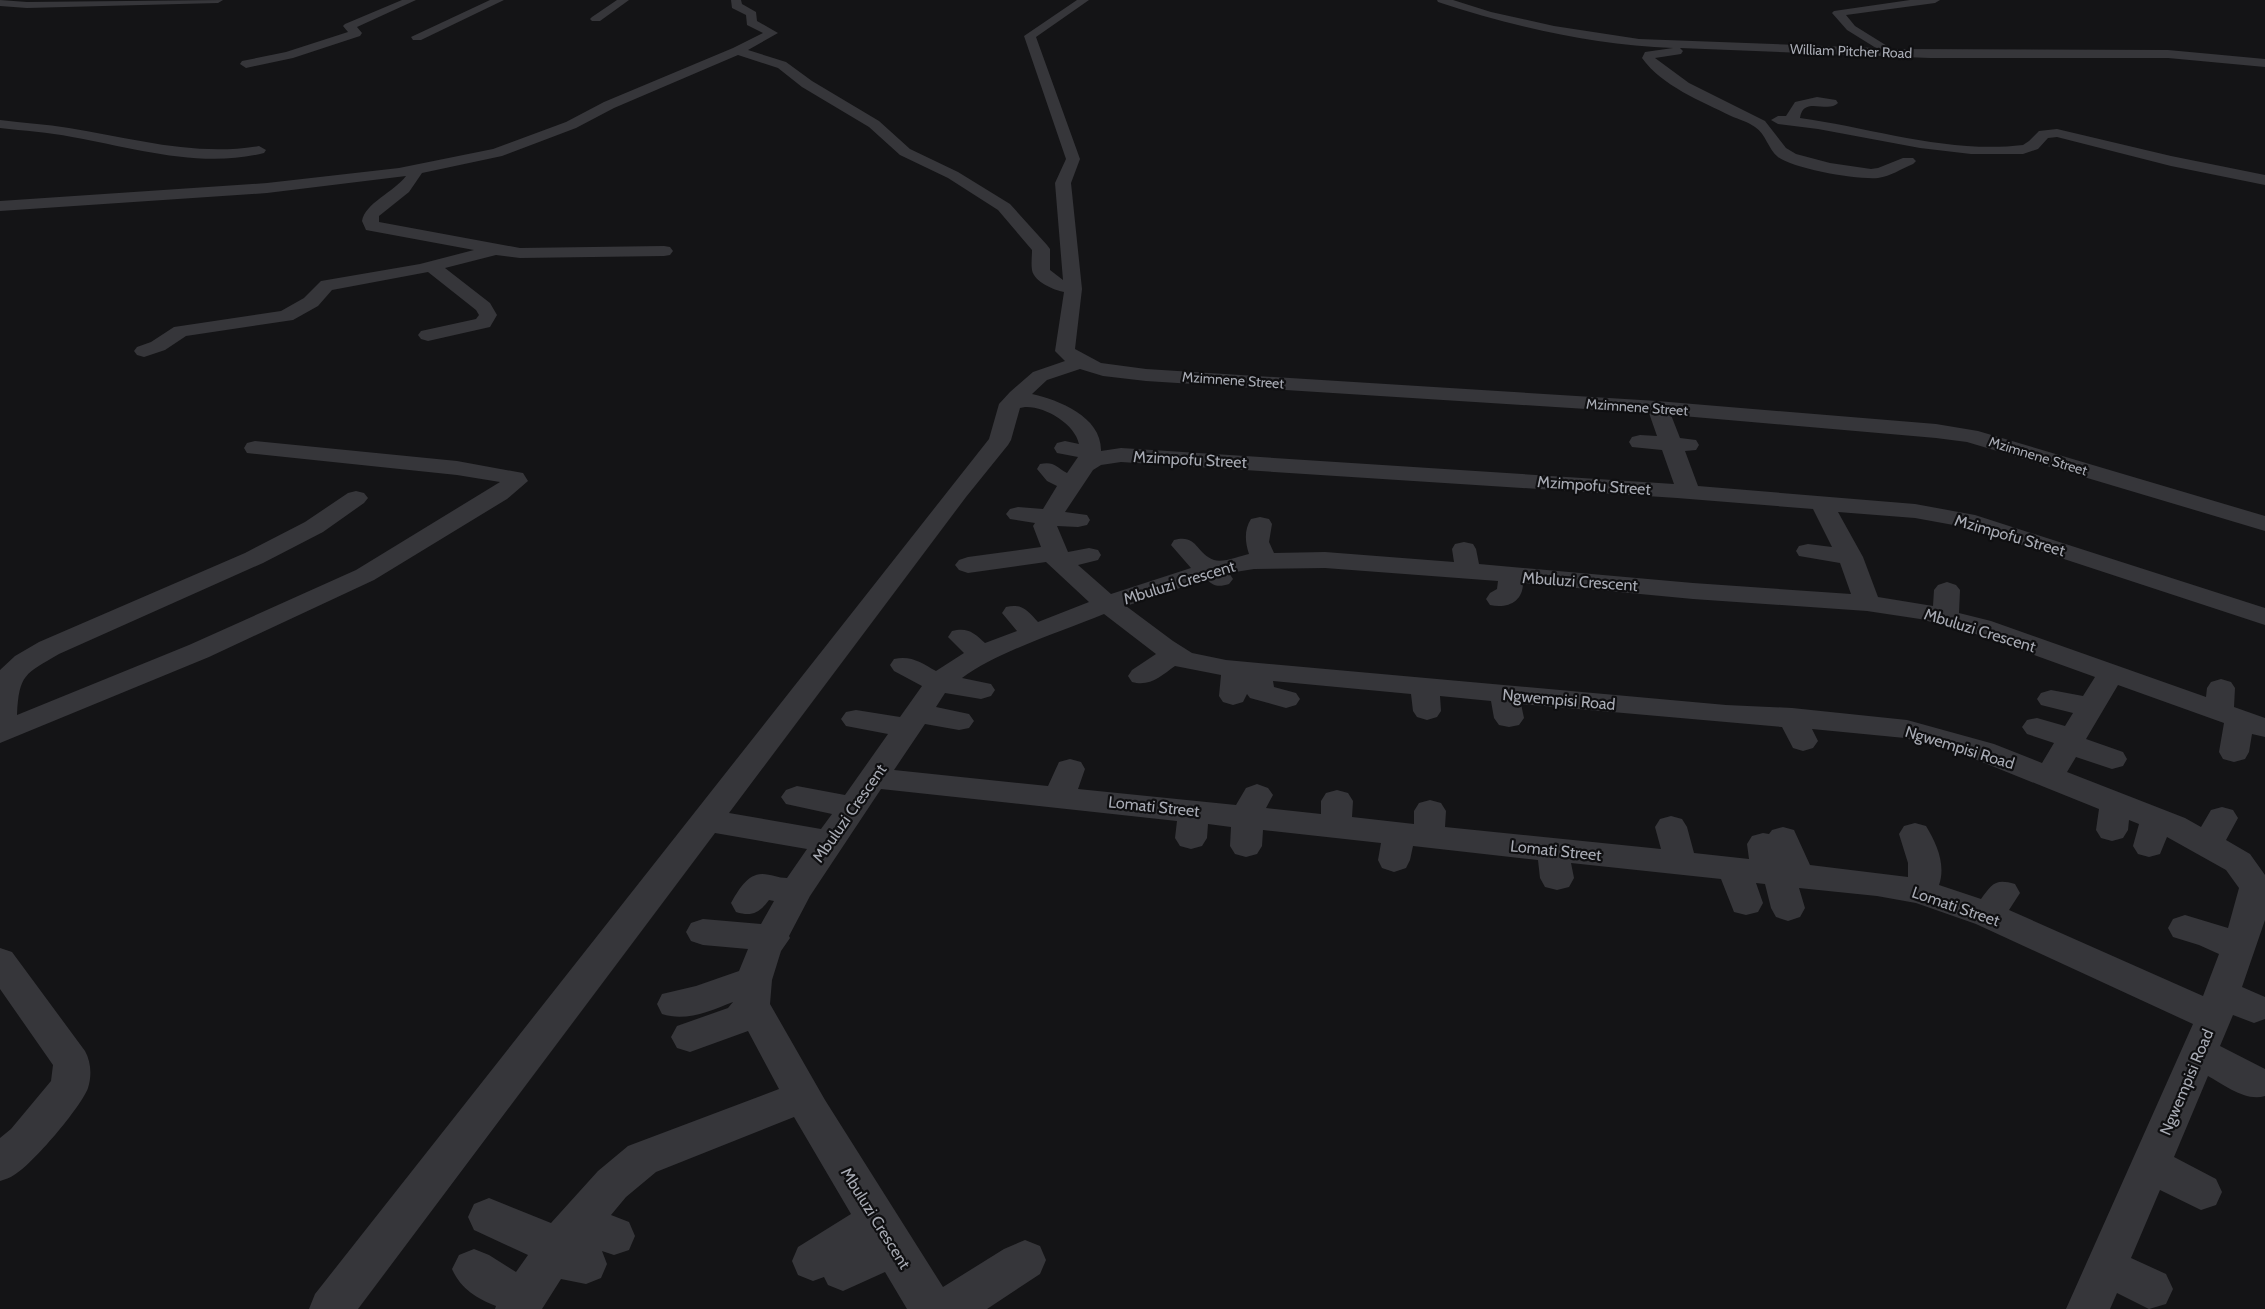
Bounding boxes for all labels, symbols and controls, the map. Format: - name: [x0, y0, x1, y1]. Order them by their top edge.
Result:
- street label: William Pitcher Road: [1789, 40, 1913, 62]
- street label: Mzimnene Street: [1181, 367, 1285, 393]
- street label: Mzimnene Street: [1585, 394, 1689, 420]
- street label: Mzimnene Street: [1986, 432, 2090, 480]
- street label: Mzimpofu Street: [1133, 447, 1248, 472]
- street label: Mzimpofu Street: [1537, 472, 1652, 499]
- street label: Mzimpofu Street: [1953, 511, 2068, 560]
- street label: Mbuluzi Crescent: [1121, 556, 1238, 608]
- street label: Mbuluzi Crescent: [1522, 568, 1639, 595]
- street label: Mbuluzi Crescent: [1922, 604, 2039, 657]
- street label: Ngwempisi Road: [1502, 685, 1616, 714]
- street label: Ngwempisi Road: [1903, 722, 2017, 773]
- street label: Mbuluzi Crescent: [808, 760, 891, 866]
- street label: Lomati Street: [1107, 792, 1201, 821]
- street label: Lomati Street: [1509, 836, 1603, 865]
- street label: Lomati Street: [1909, 883, 2003, 931]
- street label: Ngwempisi Road: [2156, 1026, 2217, 1138]
- street label: Mbuluzi Crescent: [837, 1164, 915, 1273]

